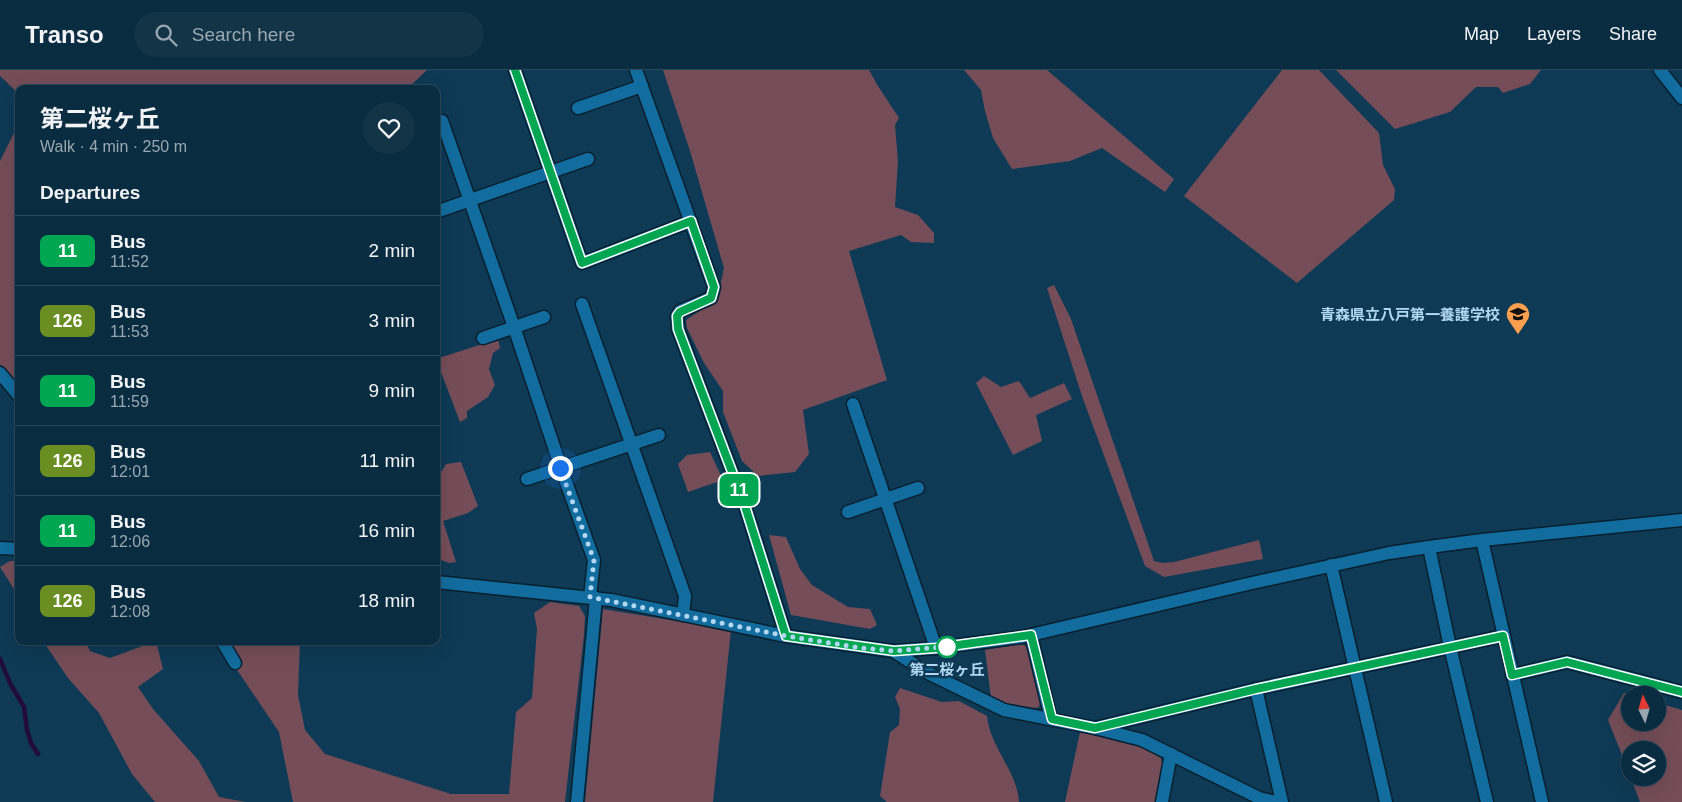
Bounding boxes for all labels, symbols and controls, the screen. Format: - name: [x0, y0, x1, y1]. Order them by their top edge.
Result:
- search box: [134, 12, 484, 57]
- text: Transo: [25, 21, 104, 48]
- icon: search: [152, 21, 180, 49]
- text: Search here: [192, 24, 295, 45]
- text: Map: [1464, 24, 1499, 44]
- text: Layers: [1527, 24, 1581, 44]
- text: Share: [1609, 24, 1657, 44]
- button: heart: [363, 102, 415, 154]
- text: 第二桜ヶ丘: [40, 105, 160, 132]
- text: Walk · 4 min · 250 m: [40, 138, 187, 155]
- text: Departures: [40, 182, 140, 203]
- text: Bus: [110, 231, 146, 252]
- text: 2 min: [369, 240, 415, 261]
- text: 11: [58, 241, 77, 261]
- text: 11:52: [110, 253, 149, 270]
- text: Bus: [110, 301, 146, 322]
- school or university icon: 青森県立八戸第一養護学校: [1505, 301, 1531, 335]
- place label: 青森県立八戸第一養護学校: [1320, 306, 1500, 323]
- text: 3 min: [369, 310, 415, 331]
- text: 126: [52, 311, 83, 331]
- text: 11:53: [110, 323, 149, 340]
- text: Bus: [110, 371, 146, 392]
- text: 9 min: [369, 380, 415, 401]
- text: 11: [58, 381, 77, 401]
- text: 11:59: [110, 393, 149, 410]
- text: Bus: [110, 441, 146, 462]
- text: 11 min: [359, 450, 415, 471]
- text: 126: [52, 451, 83, 471]
- your location: [548, 456, 573, 481]
- text: 12:01: [110, 463, 150, 480]
- line badge: 11: [716, 474, 762, 506]
- text: 11: [729, 480, 749, 500]
- text: Bus: [110, 511, 146, 532]
- text: 16 min: [358, 520, 415, 541]
- text: 11: [58, 521, 77, 541]
- text: 12:06: [110, 533, 150, 550]
- text: Bus: [110, 581, 146, 602]
- text: 18 min: [358, 590, 415, 611]
- text: 126: [52, 591, 83, 611]
- text: 12:08: [110, 603, 150, 620]
- marker: 第二桜ヶ丘: [936, 636, 958, 658]
- place label: 第二桜ヶ丘: [909, 661, 985, 678]
- north arrow: [1621, 686, 1666, 731]
- map controls: [1621, 686, 1666, 786]
- button: layers: [1621, 741, 1666, 786]

